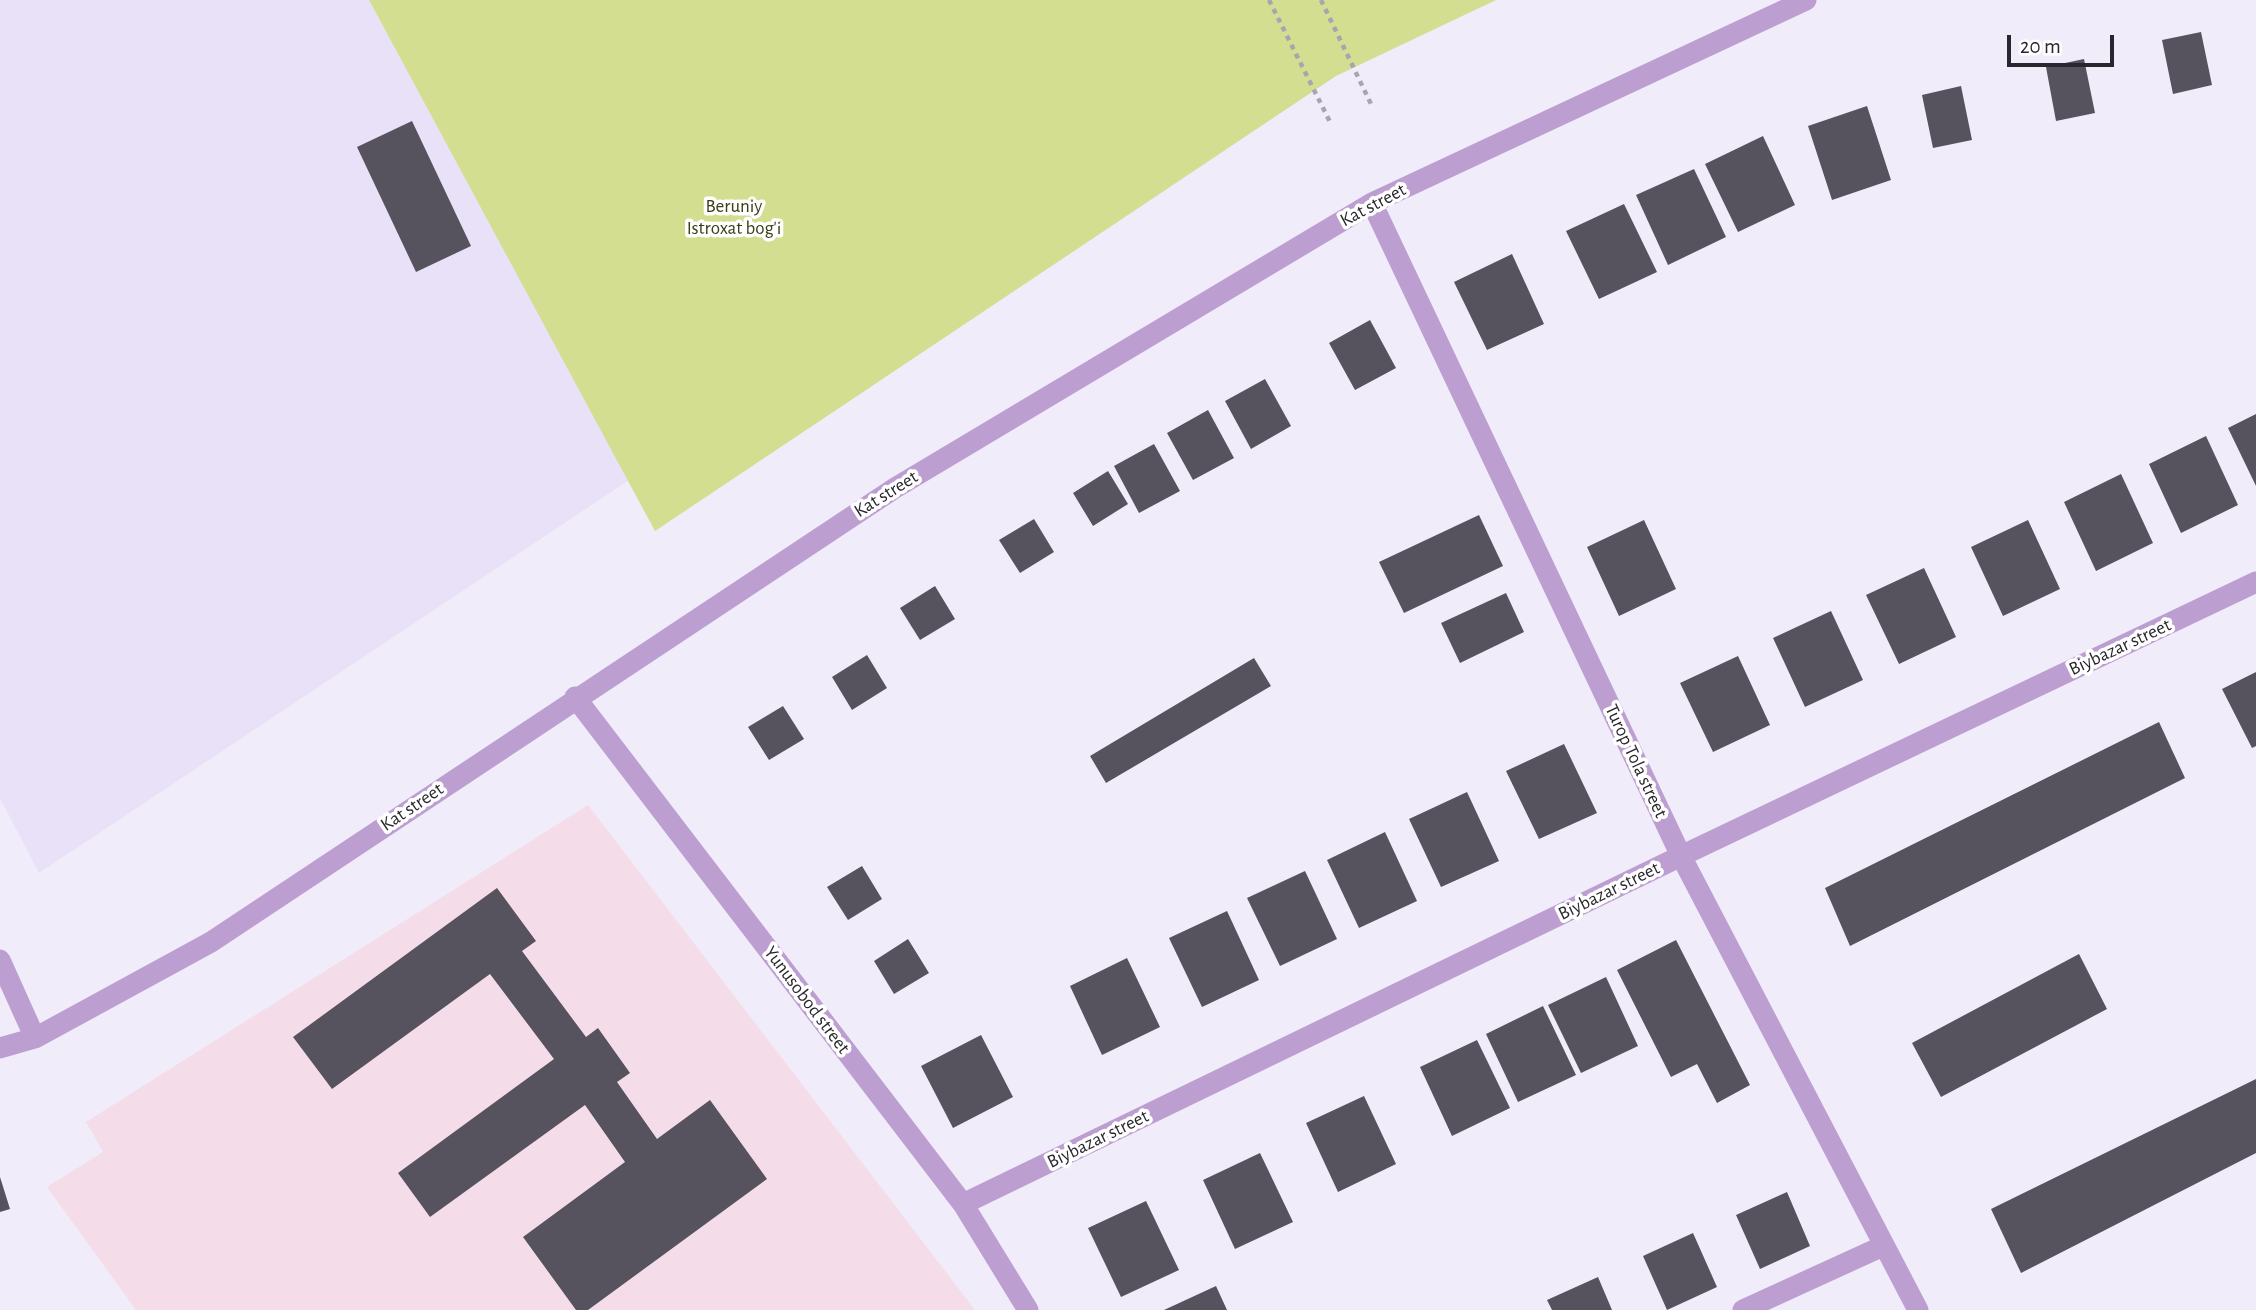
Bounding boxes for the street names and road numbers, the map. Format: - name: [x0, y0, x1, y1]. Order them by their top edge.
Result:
- street label: Kat street: [1336, 178, 1410, 232]
- street label: Kat street: [850, 466, 922, 522]
- street label: Biybazar street: [2065, 613, 2175, 681]
- street label: Turop Tola street: [1600, 701, 1672, 821]
- street label: Kat street: [376, 778, 448, 836]
- street label: Biybazar street: [1555, 857, 1663, 925]
- street label: Yunusobod street: [759, 942, 855, 1058]
- street label: Biybazar street: [1044, 1105, 1152, 1173]

